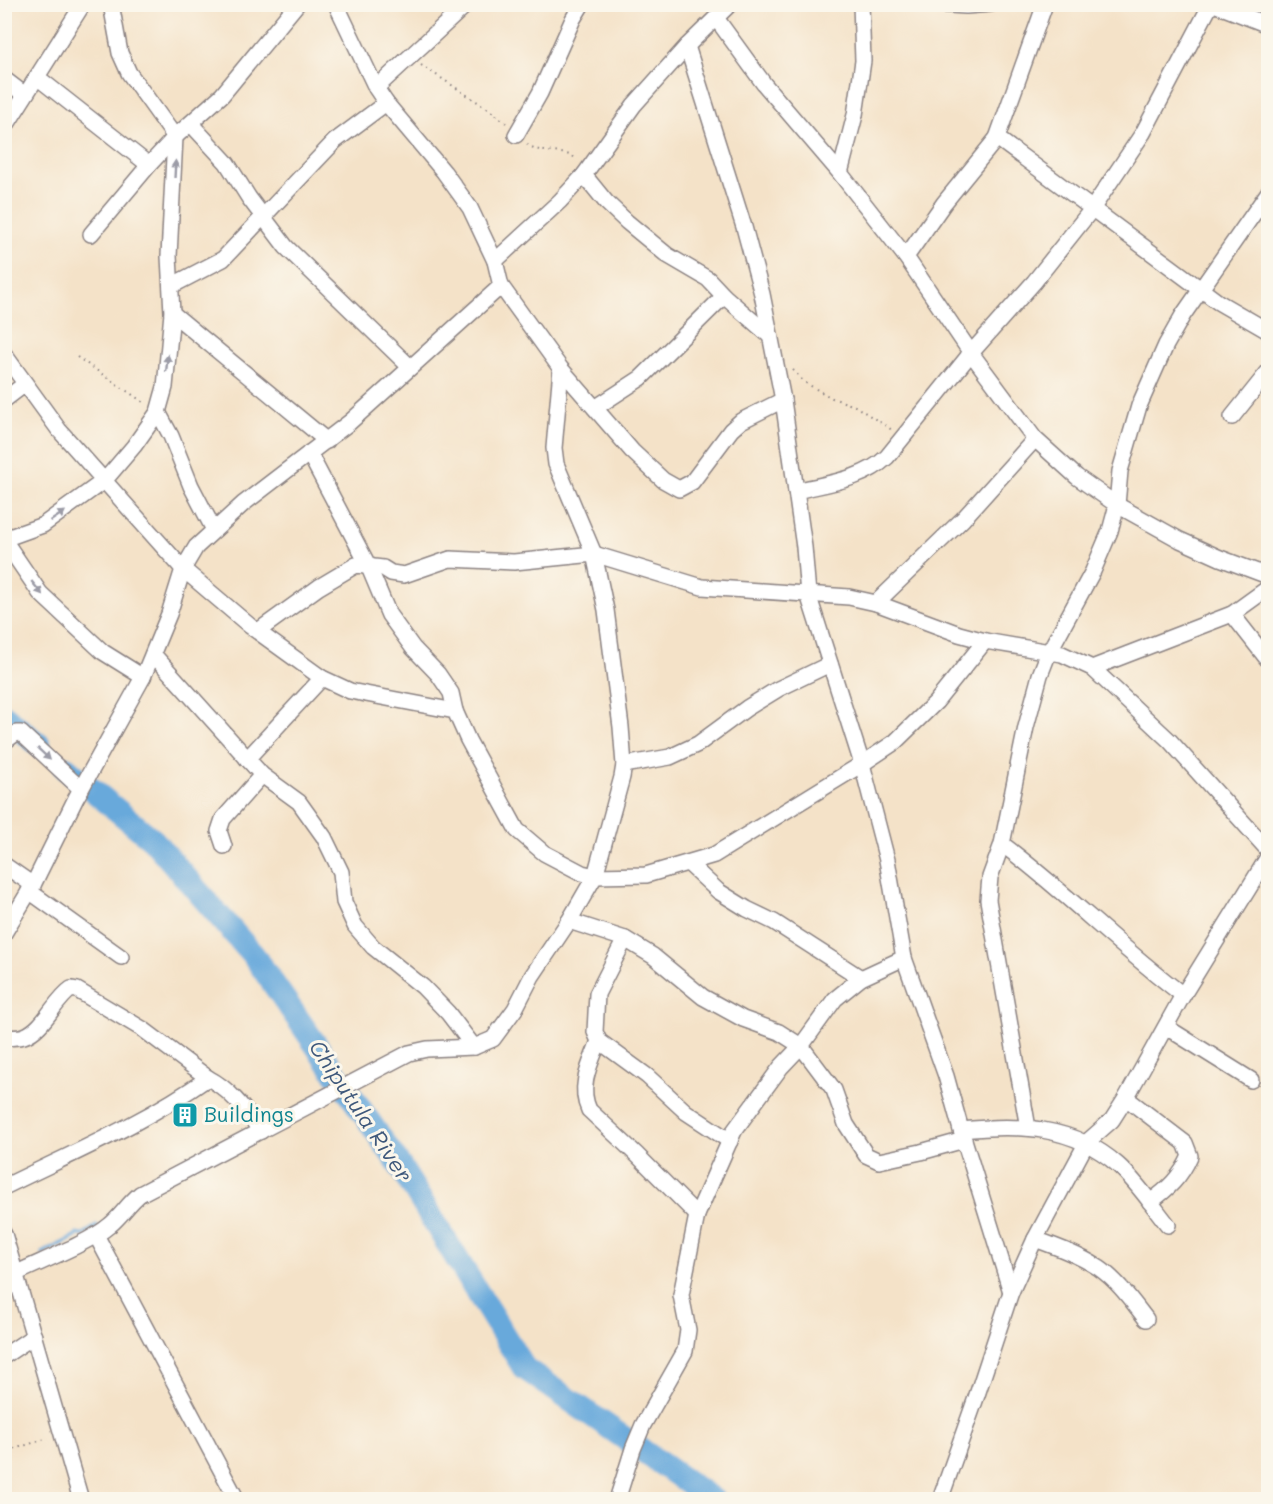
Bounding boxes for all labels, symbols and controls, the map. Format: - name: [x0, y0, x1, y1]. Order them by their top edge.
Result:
- one-way arrow: [170, 159, 179, 178]
- one-way arrow: [162, 354, 172, 373]
- one-way arrow: [50, 511, 66, 522]
- one-way arrow: [30, 580, 43, 595]
- one-way arrow: [36, 747, 51, 760]
- water label: Chiputula River: [303, 1034, 420, 1187]
- building icon: Buildings: [170, 1100, 200, 1130]
- place label: Buildings: [204, 1100, 294, 1127]

